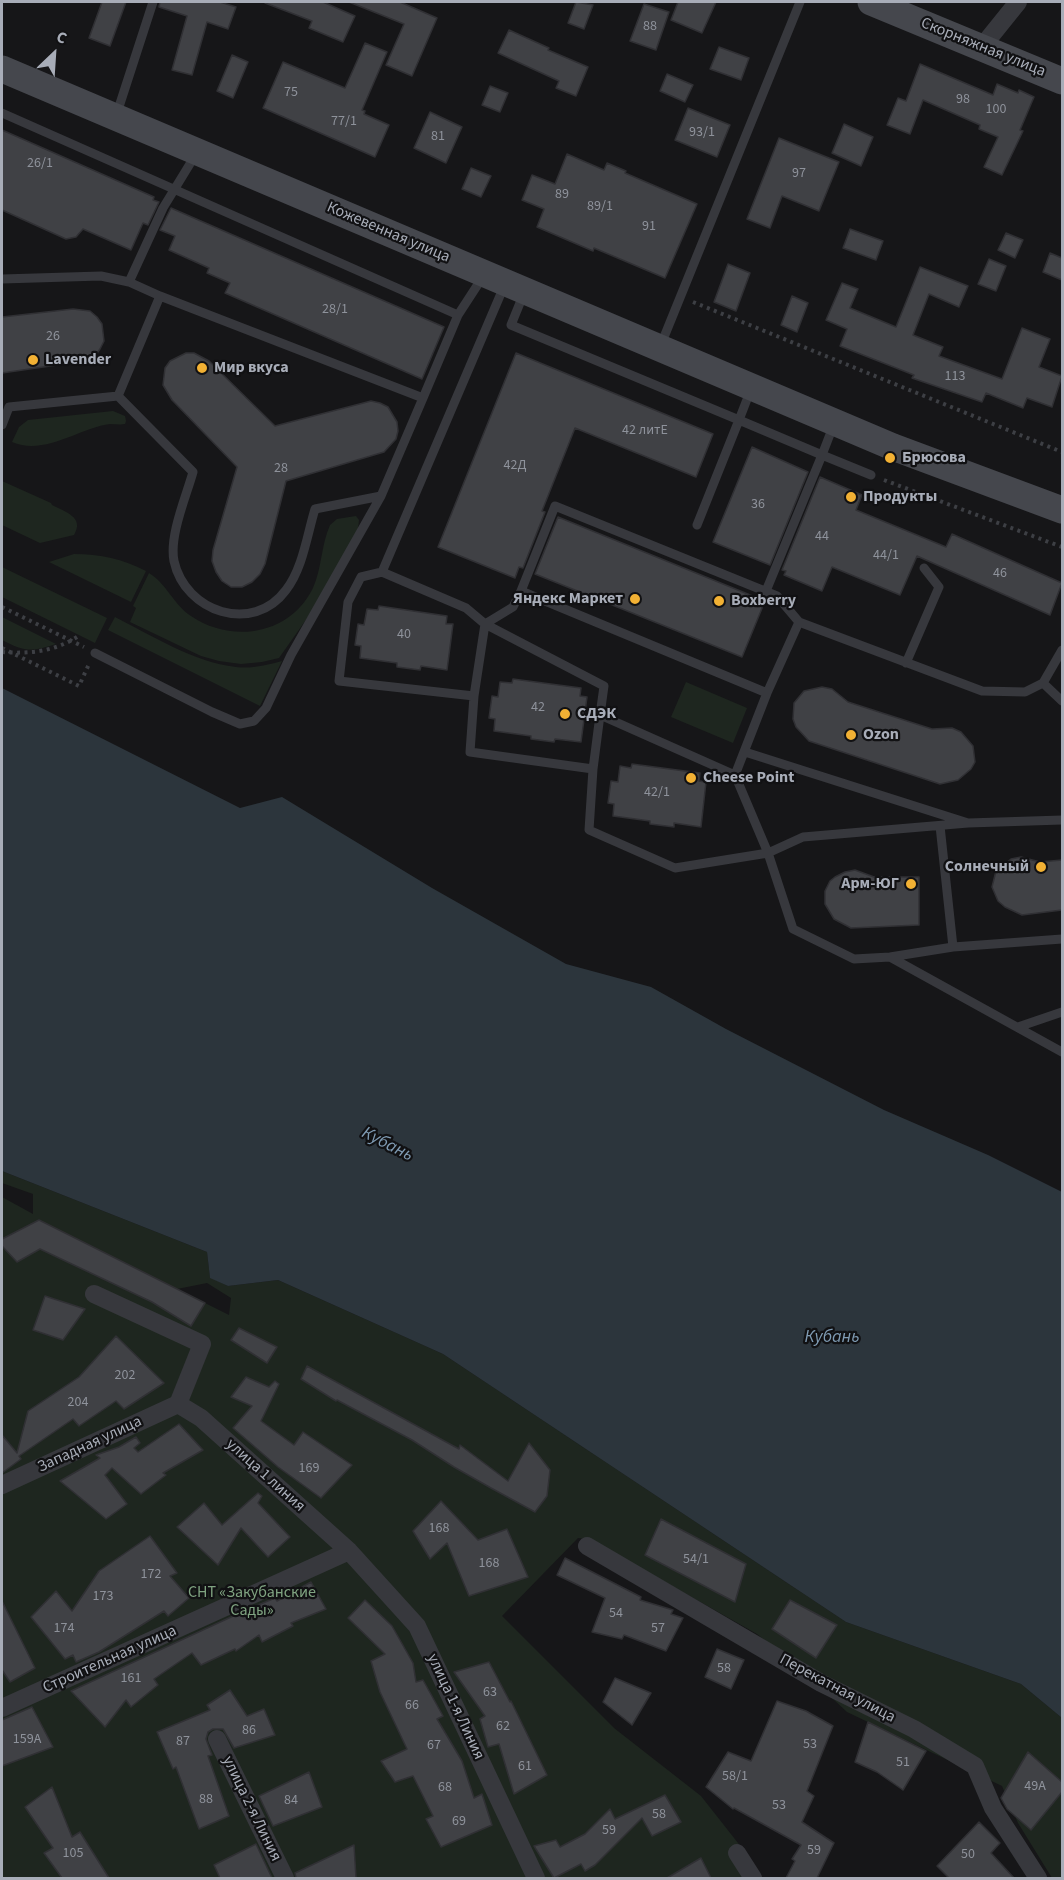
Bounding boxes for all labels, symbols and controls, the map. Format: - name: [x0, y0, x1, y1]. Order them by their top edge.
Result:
- street label: Скорняжная улица: [918, 14, 1048, 82]
- house number: 88: [643, 19, 657, 35]
- north arrow: [24, 24, 84, 84]
- text: С: [53, 26, 70, 50]
- house number: 75: [284, 85, 298, 101]
- house number: 98: [956, 92, 970, 108]
- house number: 100: [986, 102, 1006, 118]
- house number: 77/1: [331, 114, 357, 130]
- house number: 93/1: [689, 125, 715, 141]
- house number: 81: [431, 129, 445, 145]
- house number: 26/1: [27, 156, 53, 172]
- house number: 97: [792, 166, 806, 182]
- house number: 89: [555, 187, 569, 203]
- street label: Кожевенная улица: [324, 198, 452, 268]
- house number: 89/1: [587, 199, 613, 215]
- house number: 91: [642, 219, 656, 235]
- house number: 28/1: [322, 302, 348, 318]
- house number: 26: [46, 329, 60, 345]
- place label: Lavender: [45, 350, 111, 370]
- marker: Lavender: [26, 353, 40, 367]
- place label: Мир вкуса: [214, 358, 289, 378]
- marker: Мир вкуса: [195, 361, 209, 375]
- house number: 113: [945, 369, 965, 385]
- house number: 42 литЕ: [622, 423, 668, 439]
- place label: Брюсова: [902, 448, 966, 468]
- marker: Брюсова: [883, 451, 897, 465]
- house number: 42Д: [504, 458, 526, 474]
- house number: 28: [274, 461, 288, 477]
- place label: Продукты: [863, 487, 937, 507]
- marker: Продукты: [844, 490, 858, 504]
- house number: 36: [751, 497, 765, 513]
- house number: 44: [815, 529, 829, 545]
- house number: 44/1: [873, 548, 899, 564]
- house number: 46: [993, 566, 1007, 582]
- place label: Яндекс Маркет: [513, 589, 623, 609]
- place label: Boxberry: [731, 591, 796, 611]
- marker: Яндекс Маркет: [628, 592, 642, 606]
- marker: Boxberry: [712, 594, 726, 608]
- house number: 40: [397, 627, 411, 643]
- house number: 42: [531, 700, 545, 716]
- place label: СДЭК: [577, 704, 616, 724]
- marker: СДЭК: [558, 707, 572, 721]
- place label: Ozon: [863, 725, 899, 745]
- marker: Ozon: [844, 728, 858, 742]
- place label: Cheese Point: [703, 768, 794, 788]
- marker: Cheese Point: [684, 771, 698, 785]
- house number: 42/1: [644, 785, 670, 801]
- place label: Солнечный: [945, 857, 1029, 877]
- marker: Солнечный: [1034, 860, 1048, 874]
- place label: Арм-ЮГ: [841, 874, 899, 894]
- marker: Арм-ЮГ: [904, 877, 918, 891]
- water label: Кубань: [358, 1123, 416, 1167]
- water label: Кубань: [805, 1327, 859, 1349]
- house number: 202: [115, 1368, 135, 1384]
- house number: 204: [68, 1395, 88, 1411]
- street label: Западная улица: [35, 1412, 145, 1478]
- street label: улица 1 линия: [221, 1435, 309, 1517]
- house number: 169: [299, 1461, 319, 1477]
- house number: 168: [429, 1521, 449, 1537]
- house number: 54/1: [683, 1552, 709, 1568]
- house number: 168: [479, 1556, 499, 1572]
- house number: 172: [141, 1567, 161, 1583]
- park label: СНТ «Закубанские Сады»: [188, 1583, 316, 1621]
- house number: 173: [93, 1589, 113, 1605]
- house number: 54: [609, 1606, 623, 1622]
- house number: 174: [54, 1621, 74, 1637]
- house number: 57: [651, 1621, 665, 1637]
- street label: Строительная улица: [40, 1622, 180, 1698]
- street label: Перекатная улица: [776, 1650, 898, 1728]
- street label: улица 1-я Линия: [422, 1651, 488, 1763]
- house number: 58: [717, 1661, 731, 1677]
- house number: 161: [121, 1671, 141, 1687]
- house number: 63: [483, 1685, 497, 1701]
- house number: 66: [405, 1698, 419, 1714]
- house number: 62: [496, 1719, 510, 1735]
- house number: 86: [242, 1723, 256, 1739]
- house number: 159А: [13, 1732, 41, 1748]
- house number: 87: [176, 1734, 190, 1750]
- house number: 53: [803, 1737, 817, 1753]
- house number: 67: [427, 1738, 441, 1754]
- street label: улица 2-я Линия: [217, 1753, 285, 1865]
- house number: 51: [896, 1755, 910, 1771]
- house number: 61: [518, 1759, 532, 1775]
- house number: 58/1: [722, 1769, 748, 1785]
- house number: 49А: [1024, 1779, 1046, 1795]
- house number: 68: [438, 1780, 452, 1796]
- house number: 88: [199, 1792, 213, 1808]
- house number: 84: [284, 1793, 298, 1809]
- house number: 53: [772, 1798, 786, 1814]
- house number: 58: [652, 1807, 666, 1823]
- house number: 69: [452, 1814, 466, 1830]
- house number: 59: [602, 1823, 616, 1839]
- house number: 59: [807, 1843, 821, 1859]
- house number: 105: [63, 1846, 83, 1862]
- house number: 50: [961, 1847, 975, 1863]

